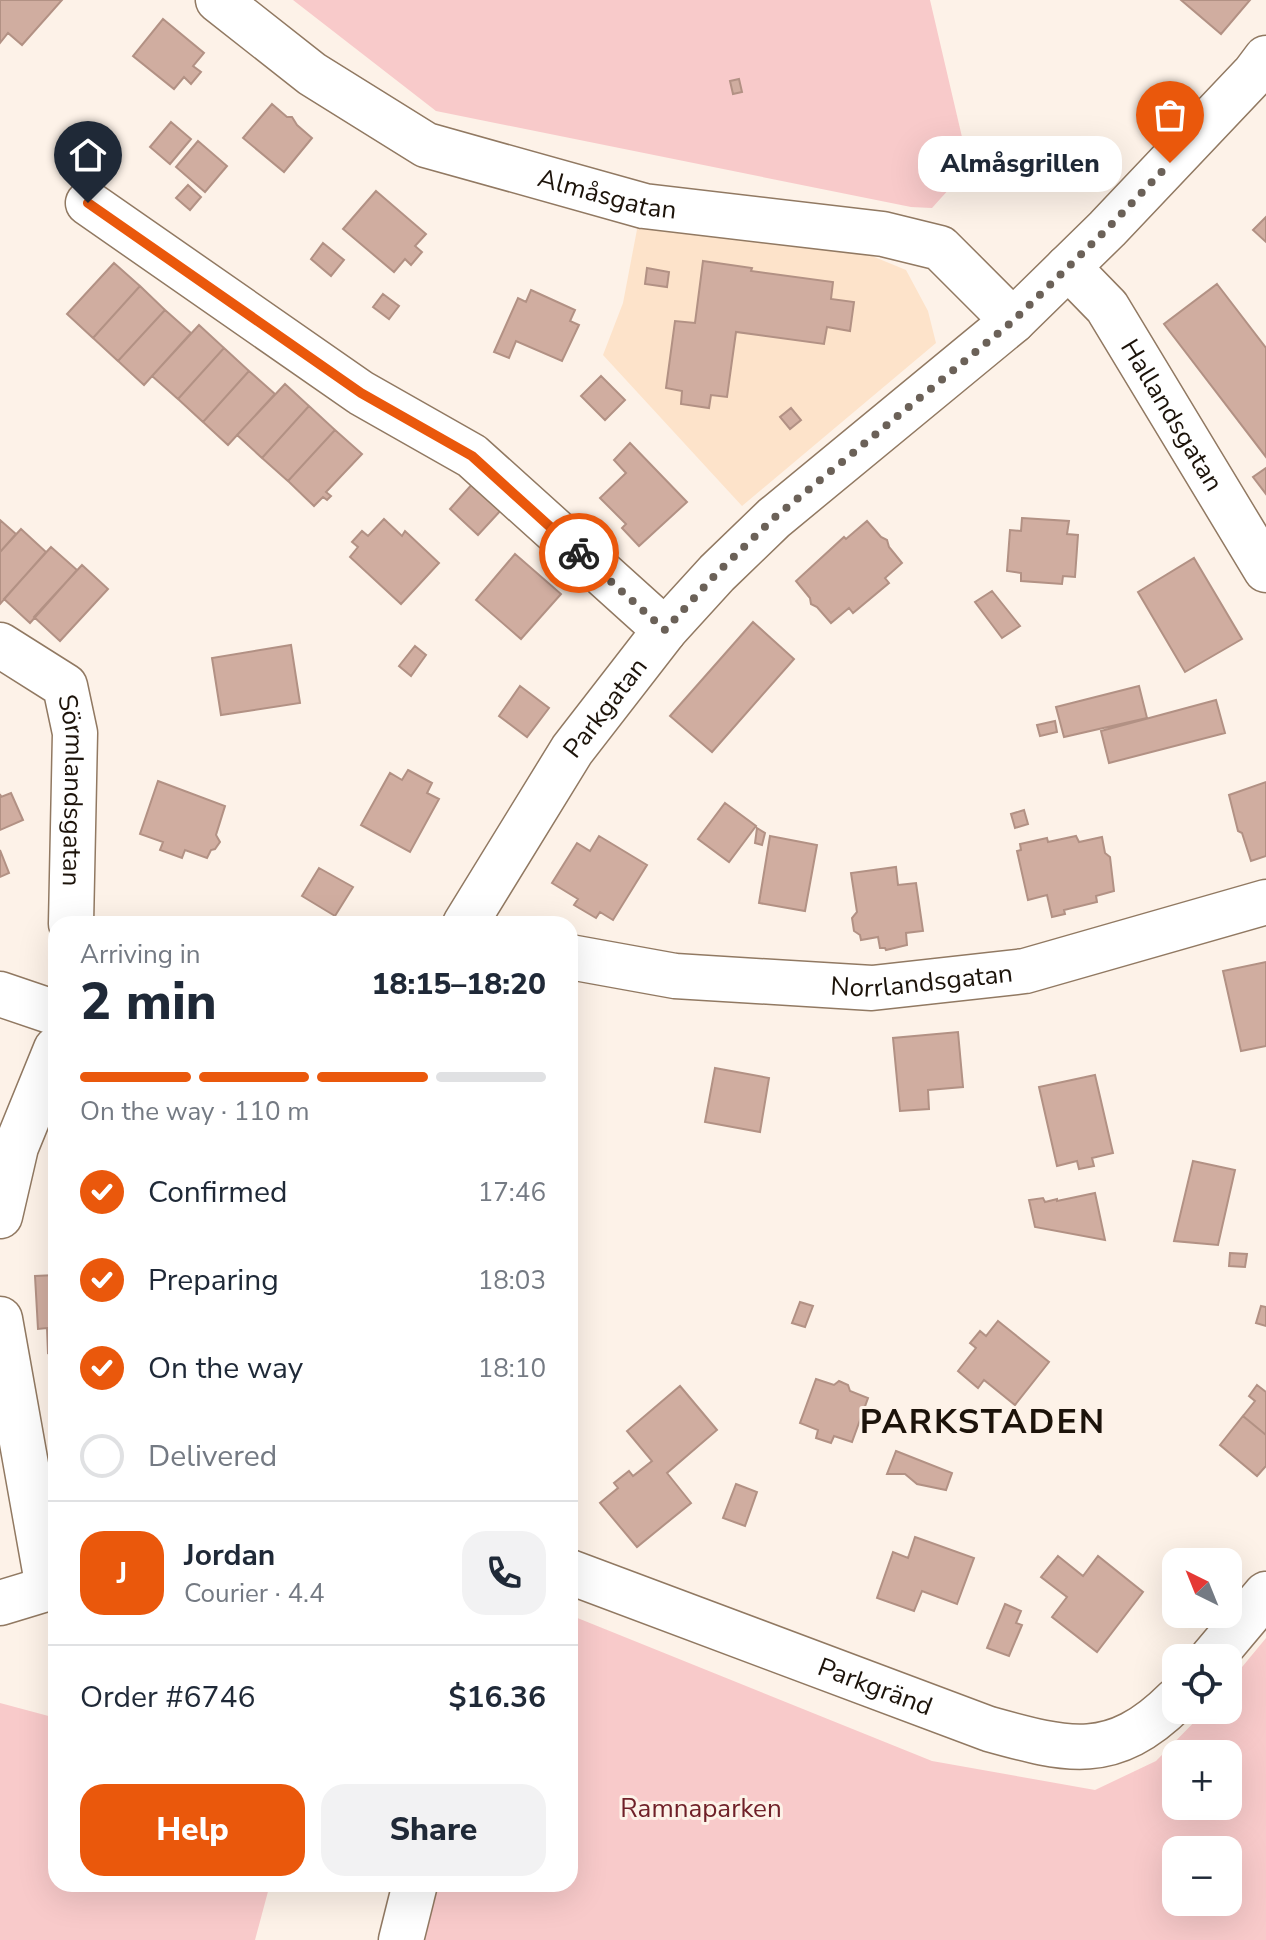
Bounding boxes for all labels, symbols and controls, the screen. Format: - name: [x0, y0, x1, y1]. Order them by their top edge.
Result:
- pin: [1136, 81, 1204, 163]
- icon: bag: [1148, 93, 1192, 137]
- pin: [54, 121, 122, 203]
- icon: home: [66, 133, 110, 177]
- callout: Almåsgrillen: [918, 135, 1122, 191]
- text: Almåsgrillen: [940, 146, 1100, 181]
- street label: Almåsgatan: [534, 160, 678, 228]
- street label: Hallandsgatan: [1112, 333, 1231, 498]
- courier: [539, 513, 619, 593]
- icon: bike: [557, 531, 601, 575]
- street label: Parkgatan: [555, 650, 655, 765]
- street label: Sörmlandsgatan: [49, 691, 92, 887]
- text: Arriving in: [80, 937, 201, 972]
- street label: Norrlandsgatan: [829, 955, 1015, 1006]
- text: 18:15–18:20: [371, 964, 546, 1005]
- text: 2 min: [80, 966, 217, 1037]
- text: On the way · 110 m: [80, 1094, 309, 1129]
- icon: check: [80, 1170, 124, 1214]
- text: Confirmed: [148, 1172, 288, 1213]
- text: 17:46: [478, 1175, 546, 1210]
- icon: check: [80, 1258, 124, 1302]
- text: Preparing: [148, 1260, 279, 1301]
- text: 18:03: [478, 1263, 546, 1298]
- icon: check: [80, 1346, 124, 1390]
- text: On the way: [148, 1348, 303, 1389]
- text: 18:10: [478, 1351, 546, 1386]
- district label: PARKSTADEN: [860, 1399, 1106, 1445]
- text: Delivered: [148, 1436, 277, 1477]
- button: phone: [462, 1531, 546, 1615]
- text: Jordan: [184, 1535, 275, 1576]
- north arrow: [1162, 1548, 1242, 1628]
- map controls: [1162, 1548, 1242, 1916]
- text: J: [117, 1553, 127, 1594]
- text: Courier · 4.4: [184, 1576, 325, 1611]
- button: locate: [1162, 1644, 1242, 1724]
- street label: Parkgränd: [813, 1649, 937, 1724]
- text: Order #6746: [80, 1677, 255, 1718]
- text: $16.36: [449, 1677, 546, 1718]
- button: +: [1162, 1740, 1242, 1820]
- button: Help: [80, 1784, 305, 1876]
- button: Share: [321, 1784, 546, 1876]
- park label: Ramnaparken: [620, 1791, 782, 1826]
- button: −: [1162, 1836, 1242, 1916]

